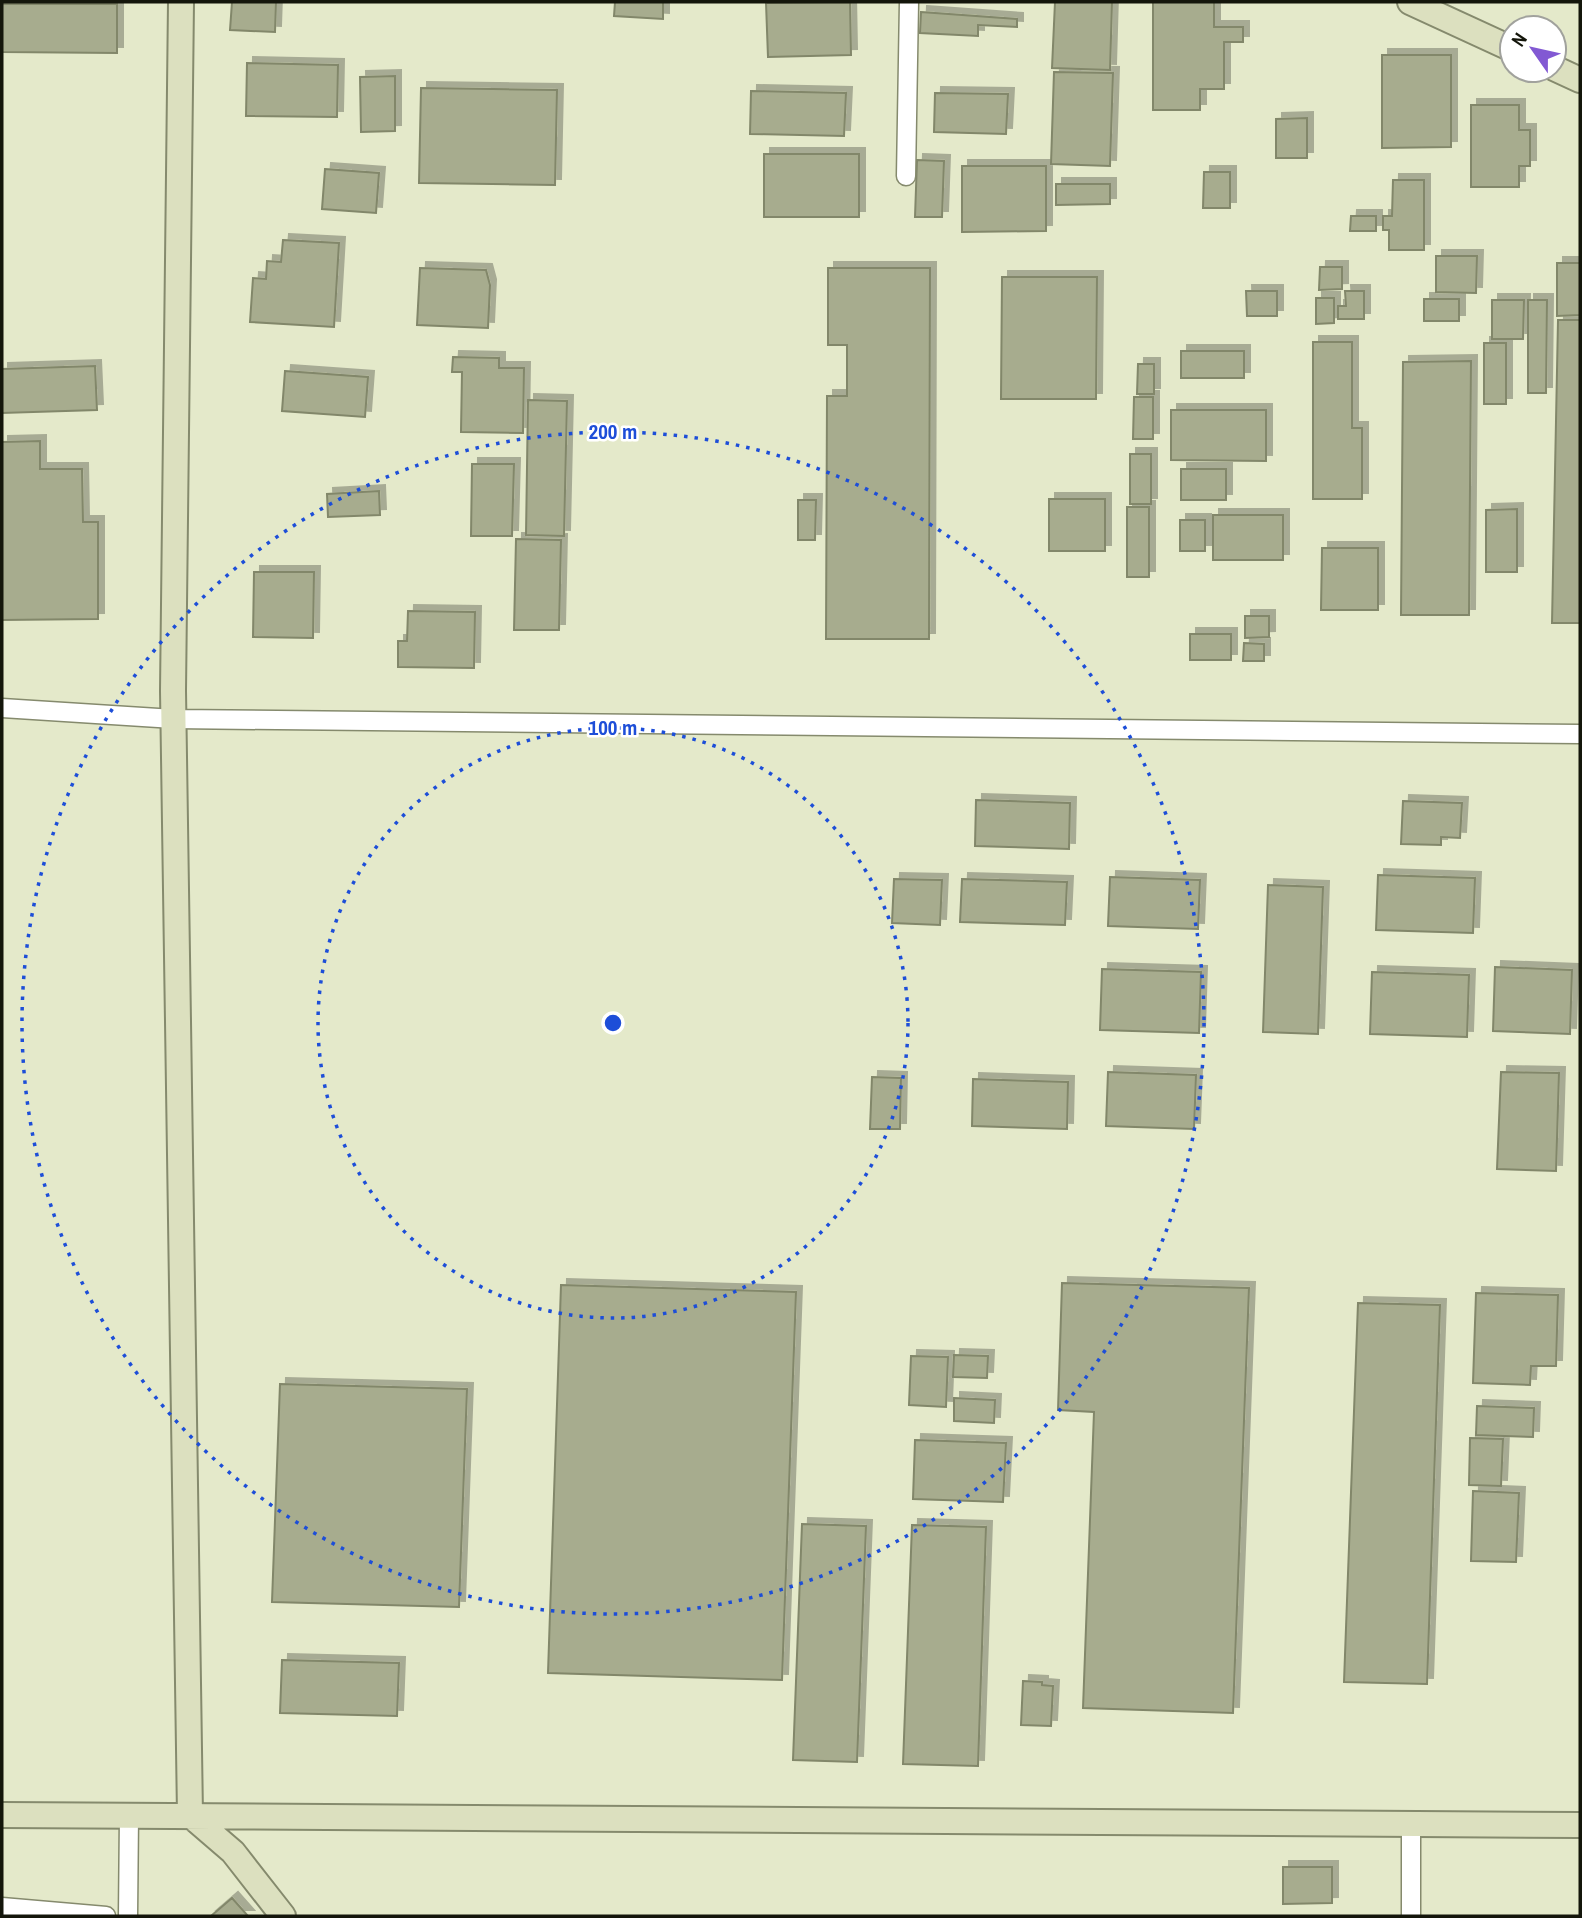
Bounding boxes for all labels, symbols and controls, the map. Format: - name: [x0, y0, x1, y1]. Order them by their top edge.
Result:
- north arrow: [1498, 14, 1568, 84]
- text: N: [1505, 28, 1533, 51]
- text: 200 m: [589, 417, 637, 446]
- text: 100 m: [589, 713, 637, 742]
- centre of rings: [601, 1011, 625, 1035]

